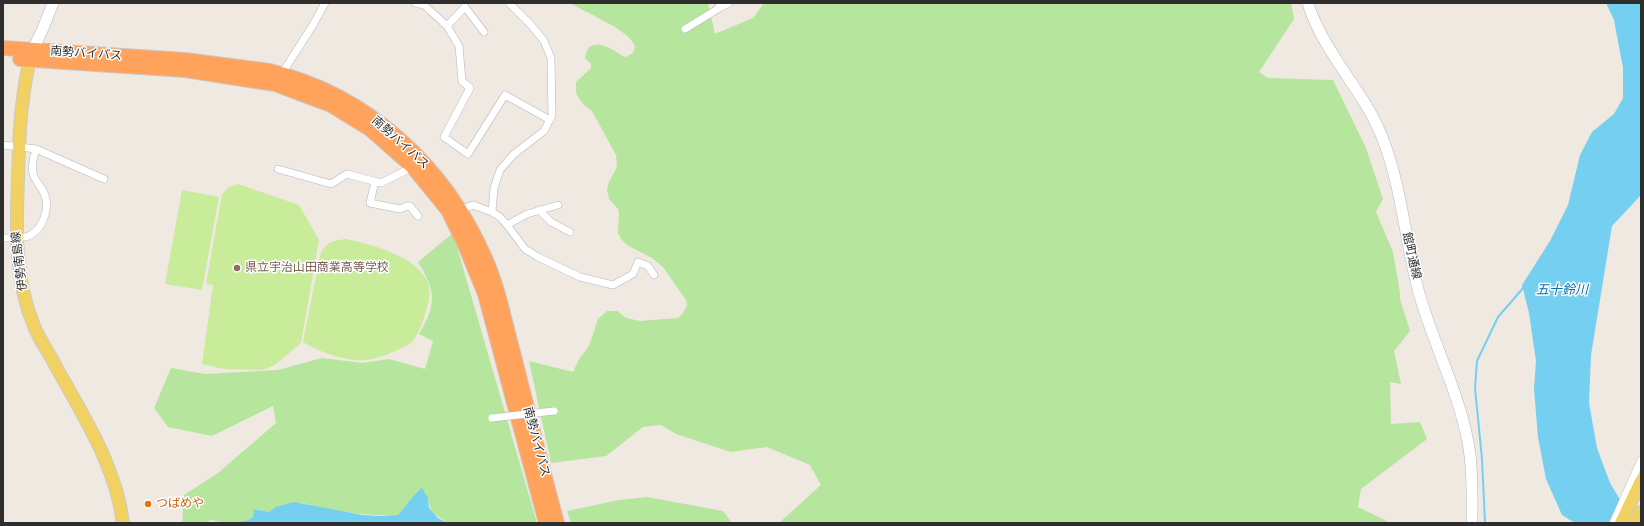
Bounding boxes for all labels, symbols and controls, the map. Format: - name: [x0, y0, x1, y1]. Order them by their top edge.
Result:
- street label: 南勢バイパス: [50, 44, 122, 64]
- street label: 南勢バイパス: [368, 114, 432, 172]
- street label: 伊勢南島線: [9, 230, 31, 292]
- street label: 館町通線: [1399, 231, 1423, 281]
- place label: 県立宇治山田商業高等学校: [245, 261, 389, 275]
- marker: 県立宇治山田商業高等学校: [232, 263, 242, 273]
- water label: 五十鈴川: [1536, 283, 1588, 299]
- street label: 南勢バイパス: [520, 405, 552, 479]
- place label: つばめや: [156, 497, 204, 511]
- marker: つばめや: [143, 499, 153, 509]

